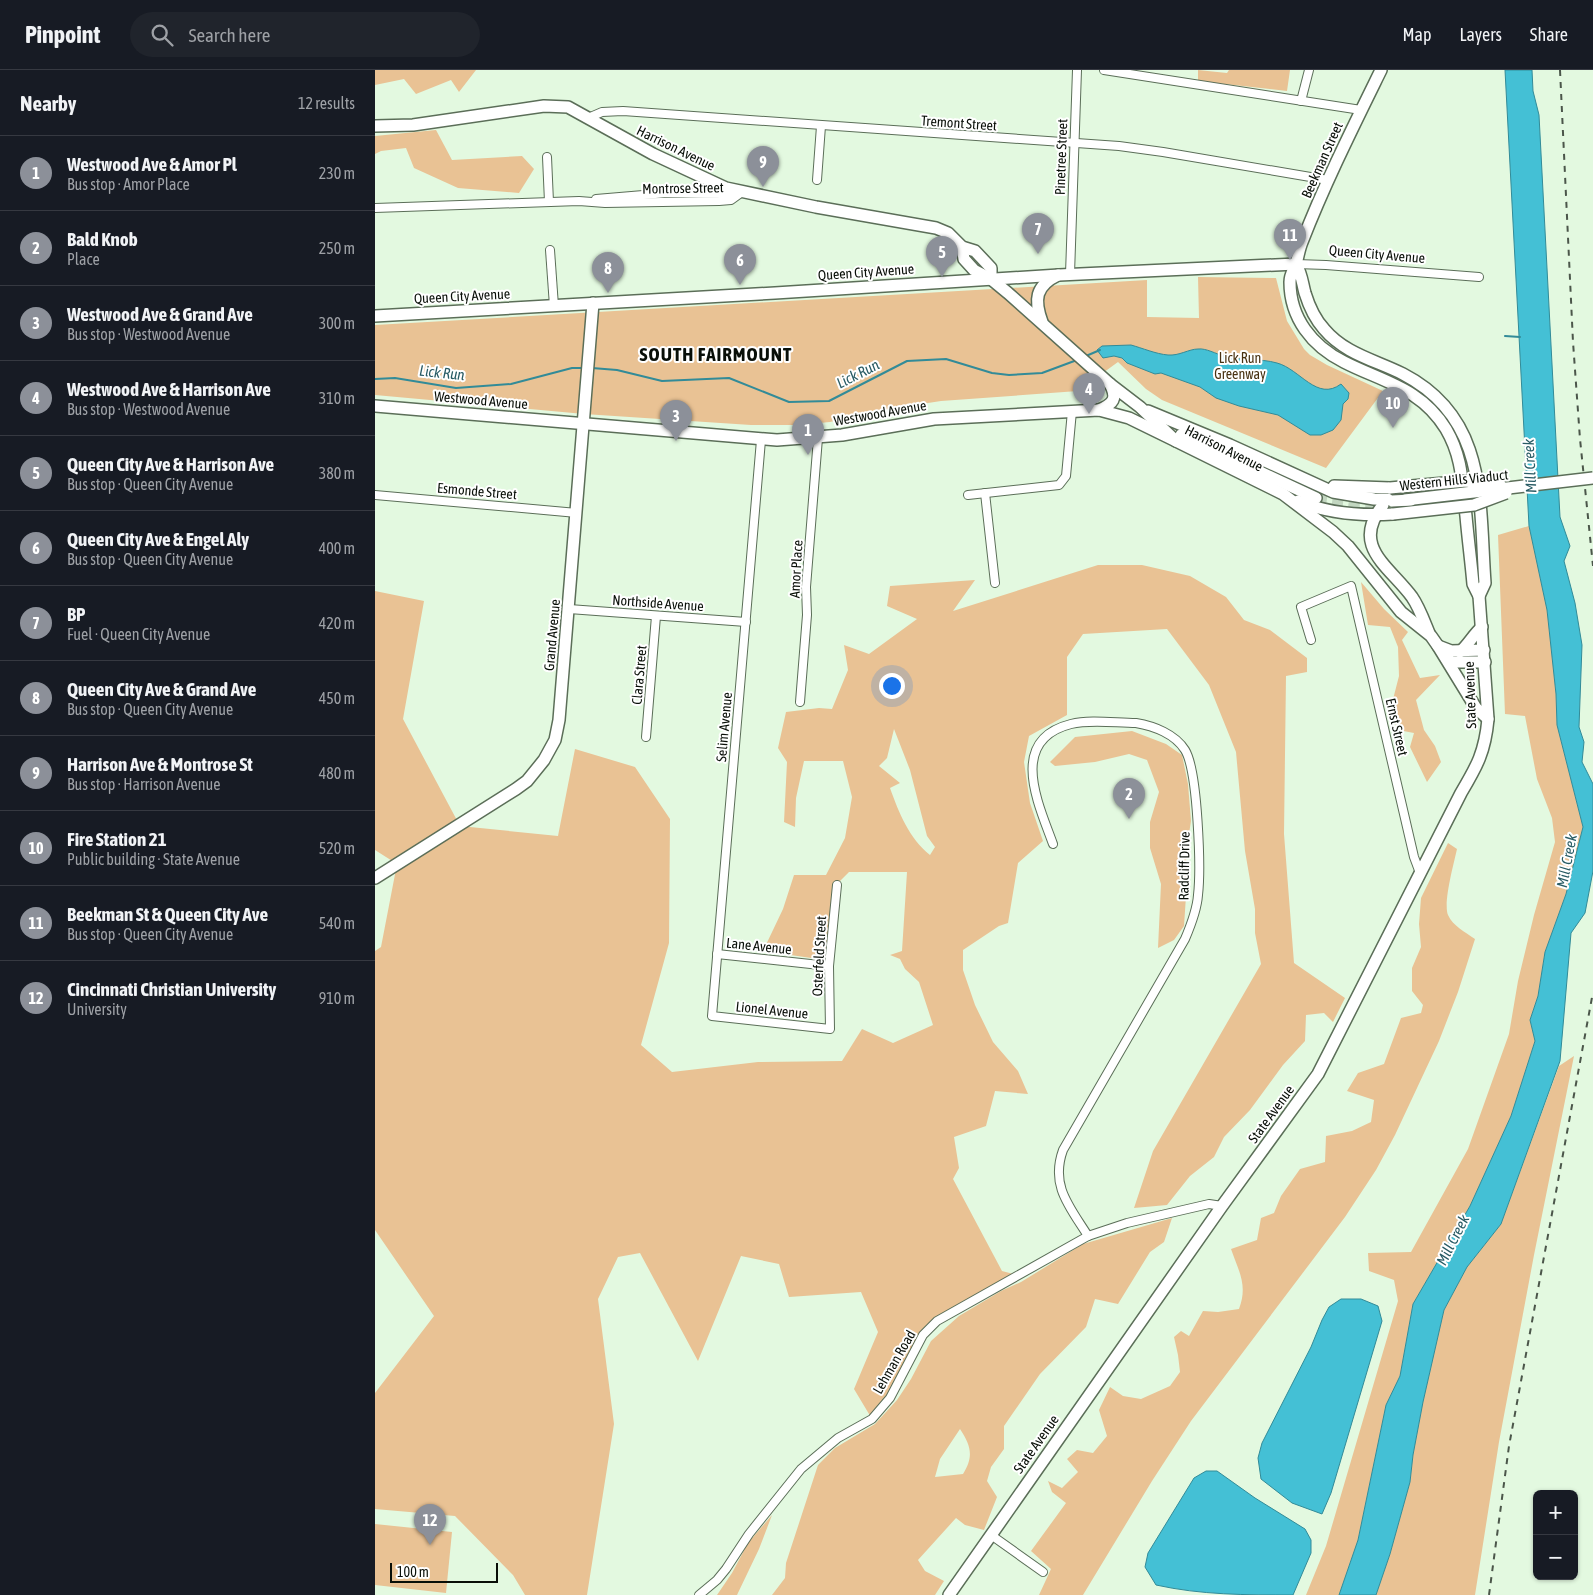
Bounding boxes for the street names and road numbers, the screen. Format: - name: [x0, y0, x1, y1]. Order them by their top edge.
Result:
- street label: Tremont Street: [921, 112, 997, 134]
- street label: Pinetree Street: [1052, 119, 1070, 195]
- street label: Beekman Street: [1298, 120, 1346, 200]
- street label: Harrison Avenue: [634, 122, 718, 174]
- street label: Montrose Street: [642, 179, 724, 197]
- street label: Queen City Avenue: [1328, 242, 1426, 266]
- street label: Queen City Avenue: [817, 261, 915, 283]
- street label: Queen City Avenue: [414, 285, 510, 307]
- street label: Westwood Avenue: [434, 388, 528, 412]
- street label: Westwood Avenue: [832, 397, 928, 429]
- street label: Harrison Avenue: [1182, 422, 1266, 474]
- street label: Western Hills Viaduct: [1399, 466, 1509, 494]
- street label: Esmonde Street: [436, 480, 518, 502]
- street label: Amor Place: [786, 540, 806, 598]
- street label: Northside Avenue: [612, 592, 704, 614]
- street label: Grand Avenue: [541, 598, 563, 672]
- street label: Clara Street: [628, 645, 650, 705]
- street label: State Avenue: [1461, 661, 1479, 729]
- street label: Selim Avenue: [713, 691, 735, 763]
- street label: Ernst Street: [1383, 697, 1411, 757]
- street label: Radcliff Drive: [1175, 831, 1193, 901]
- street label: Osterfeld Street: [809, 915, 829, 997]
- street label: Lane Avenue: [725, 935, 793, 957]
- street label: Lionel Avenue: [735, 998, 809, 1022]
- street label: State Avenue: [1245, 1082, 1297, 1146]
- street label: Lehman Road: [869, 1327, 919, 1397]
- street label: State Avenue: [1010, 1412, 1062, 1476]

